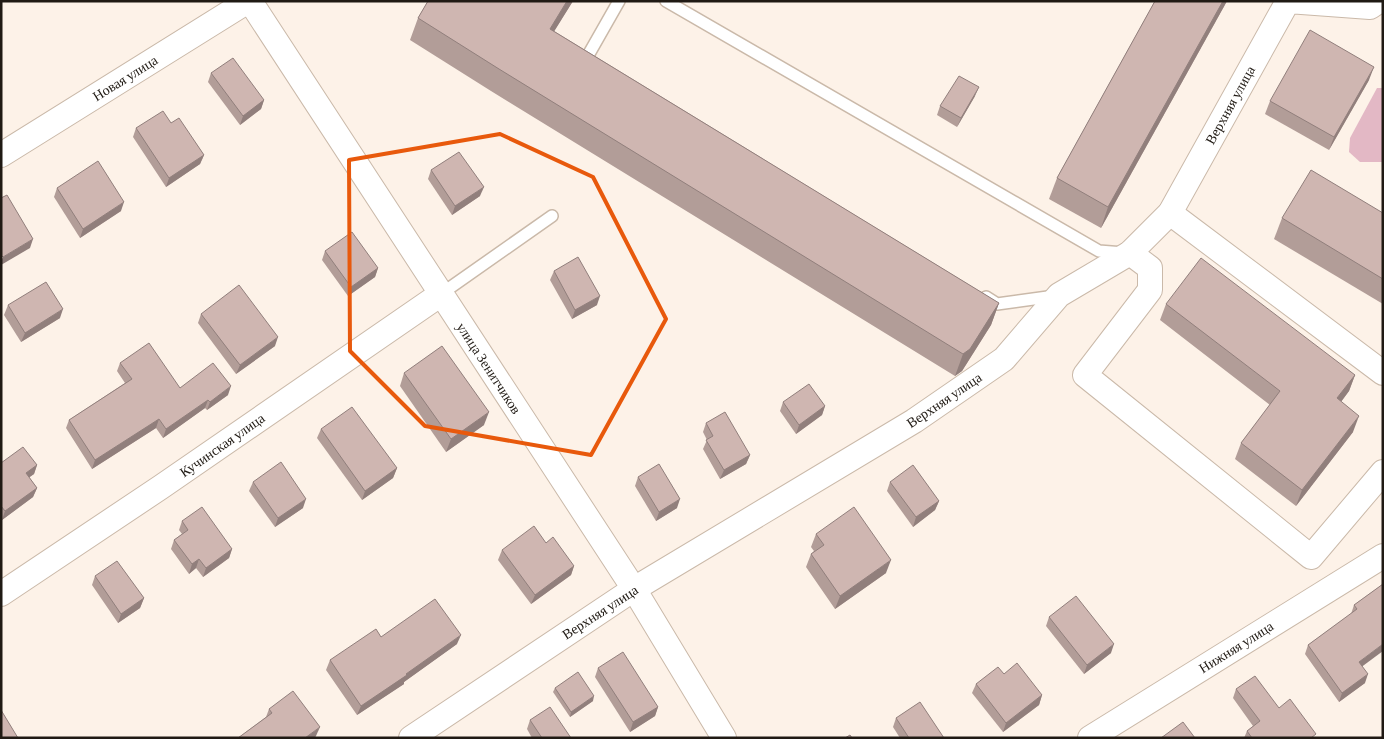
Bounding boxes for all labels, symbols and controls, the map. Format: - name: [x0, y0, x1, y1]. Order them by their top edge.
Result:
- street label: Новая улица: [90, 51, 161, 104]
- street label: Верхняя улица: [1202, 62, 1258, 147]
- street label: улица Зенитчиков: [453, 319, 525, 417]
- street label: Верхняя улица: [903, 369, 985, 431]
- street label: Кучинская улица: [176, 409, 268, 480]
- street label: Верхняя улица: [559, 581, 642, 642]
- street label: Нижняя улица: [1196, 617, 1277, 676]

